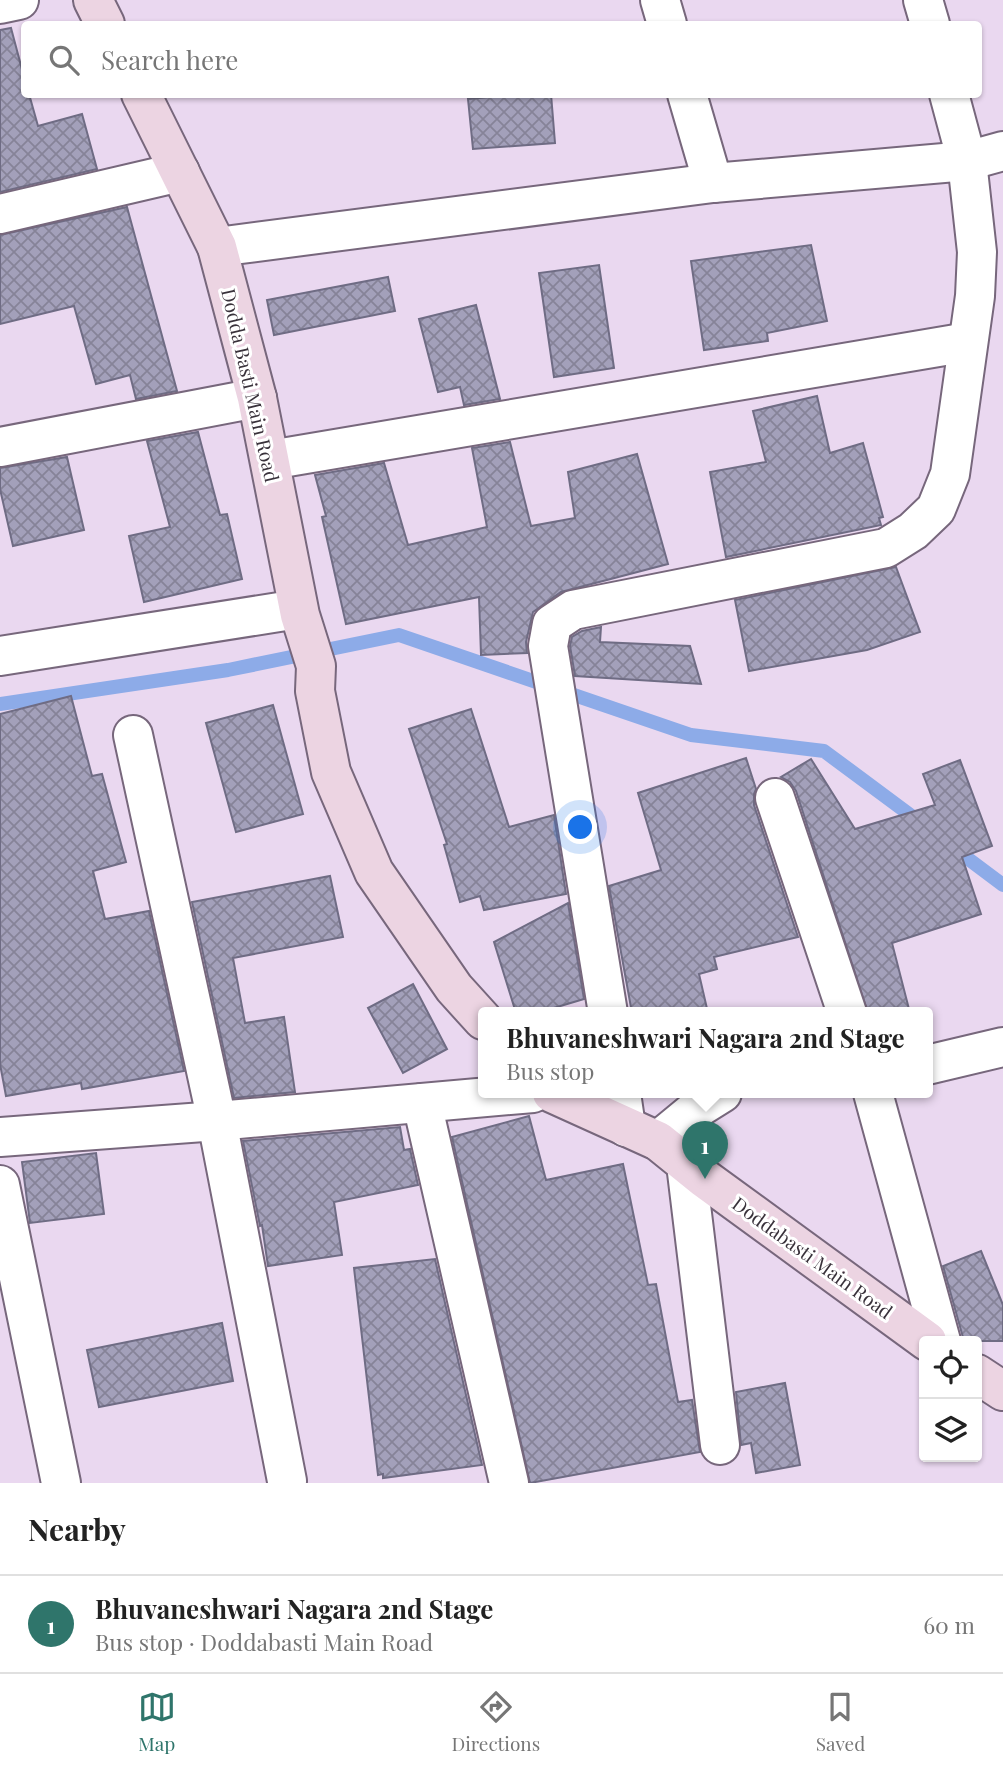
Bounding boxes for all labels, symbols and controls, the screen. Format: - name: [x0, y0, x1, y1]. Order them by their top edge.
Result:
- search box: [21, 21, 982, 98]
- icon: search: [45, 41, 83, 79]
- text: Search here: [101, 42, 238, 77]
- street label: Dodda Basti Main Road: [216, 286, 286, 484]
- your location: [563, 810, 597, 844]
- popup: [478, 1007, 933, 1098]
- text: Bhuvaneshwari Nagara 2nd Stage: [506, 1020, 905, 1055]
- text: Bus stop: [506, 1055, 594, 1086]
- pin: 1: [682, 1121, 728, 1179]
- street label: Doddabasti Main Road: [728, 1190, 898, 1324]
- map controls: [919, 1336, 982, 1462]
- button: locate: [919, 1336, 982, 1399]
- button: layers: [919, 1399, 982, 1462]
- text: Nearby: [28, 1509, 126, 1549]
- text: Bhuvaneshwari Nagara 2nd Stage: [95, 1591, 493, 1626]
- text: 1: [47, 1609, 55, 1640]
- text: 60 m: [923, 1609, 975, 1640]
- text: Bus stop · Doddabasti Main Road: [95, 1626, 433, 1657]
- tab: Map: [138, 1688, 176, 1756]
- tab: Directions: [451, 1688, 540, 1756]
- tab: Saved: [816, 1688, 865, 1756]

